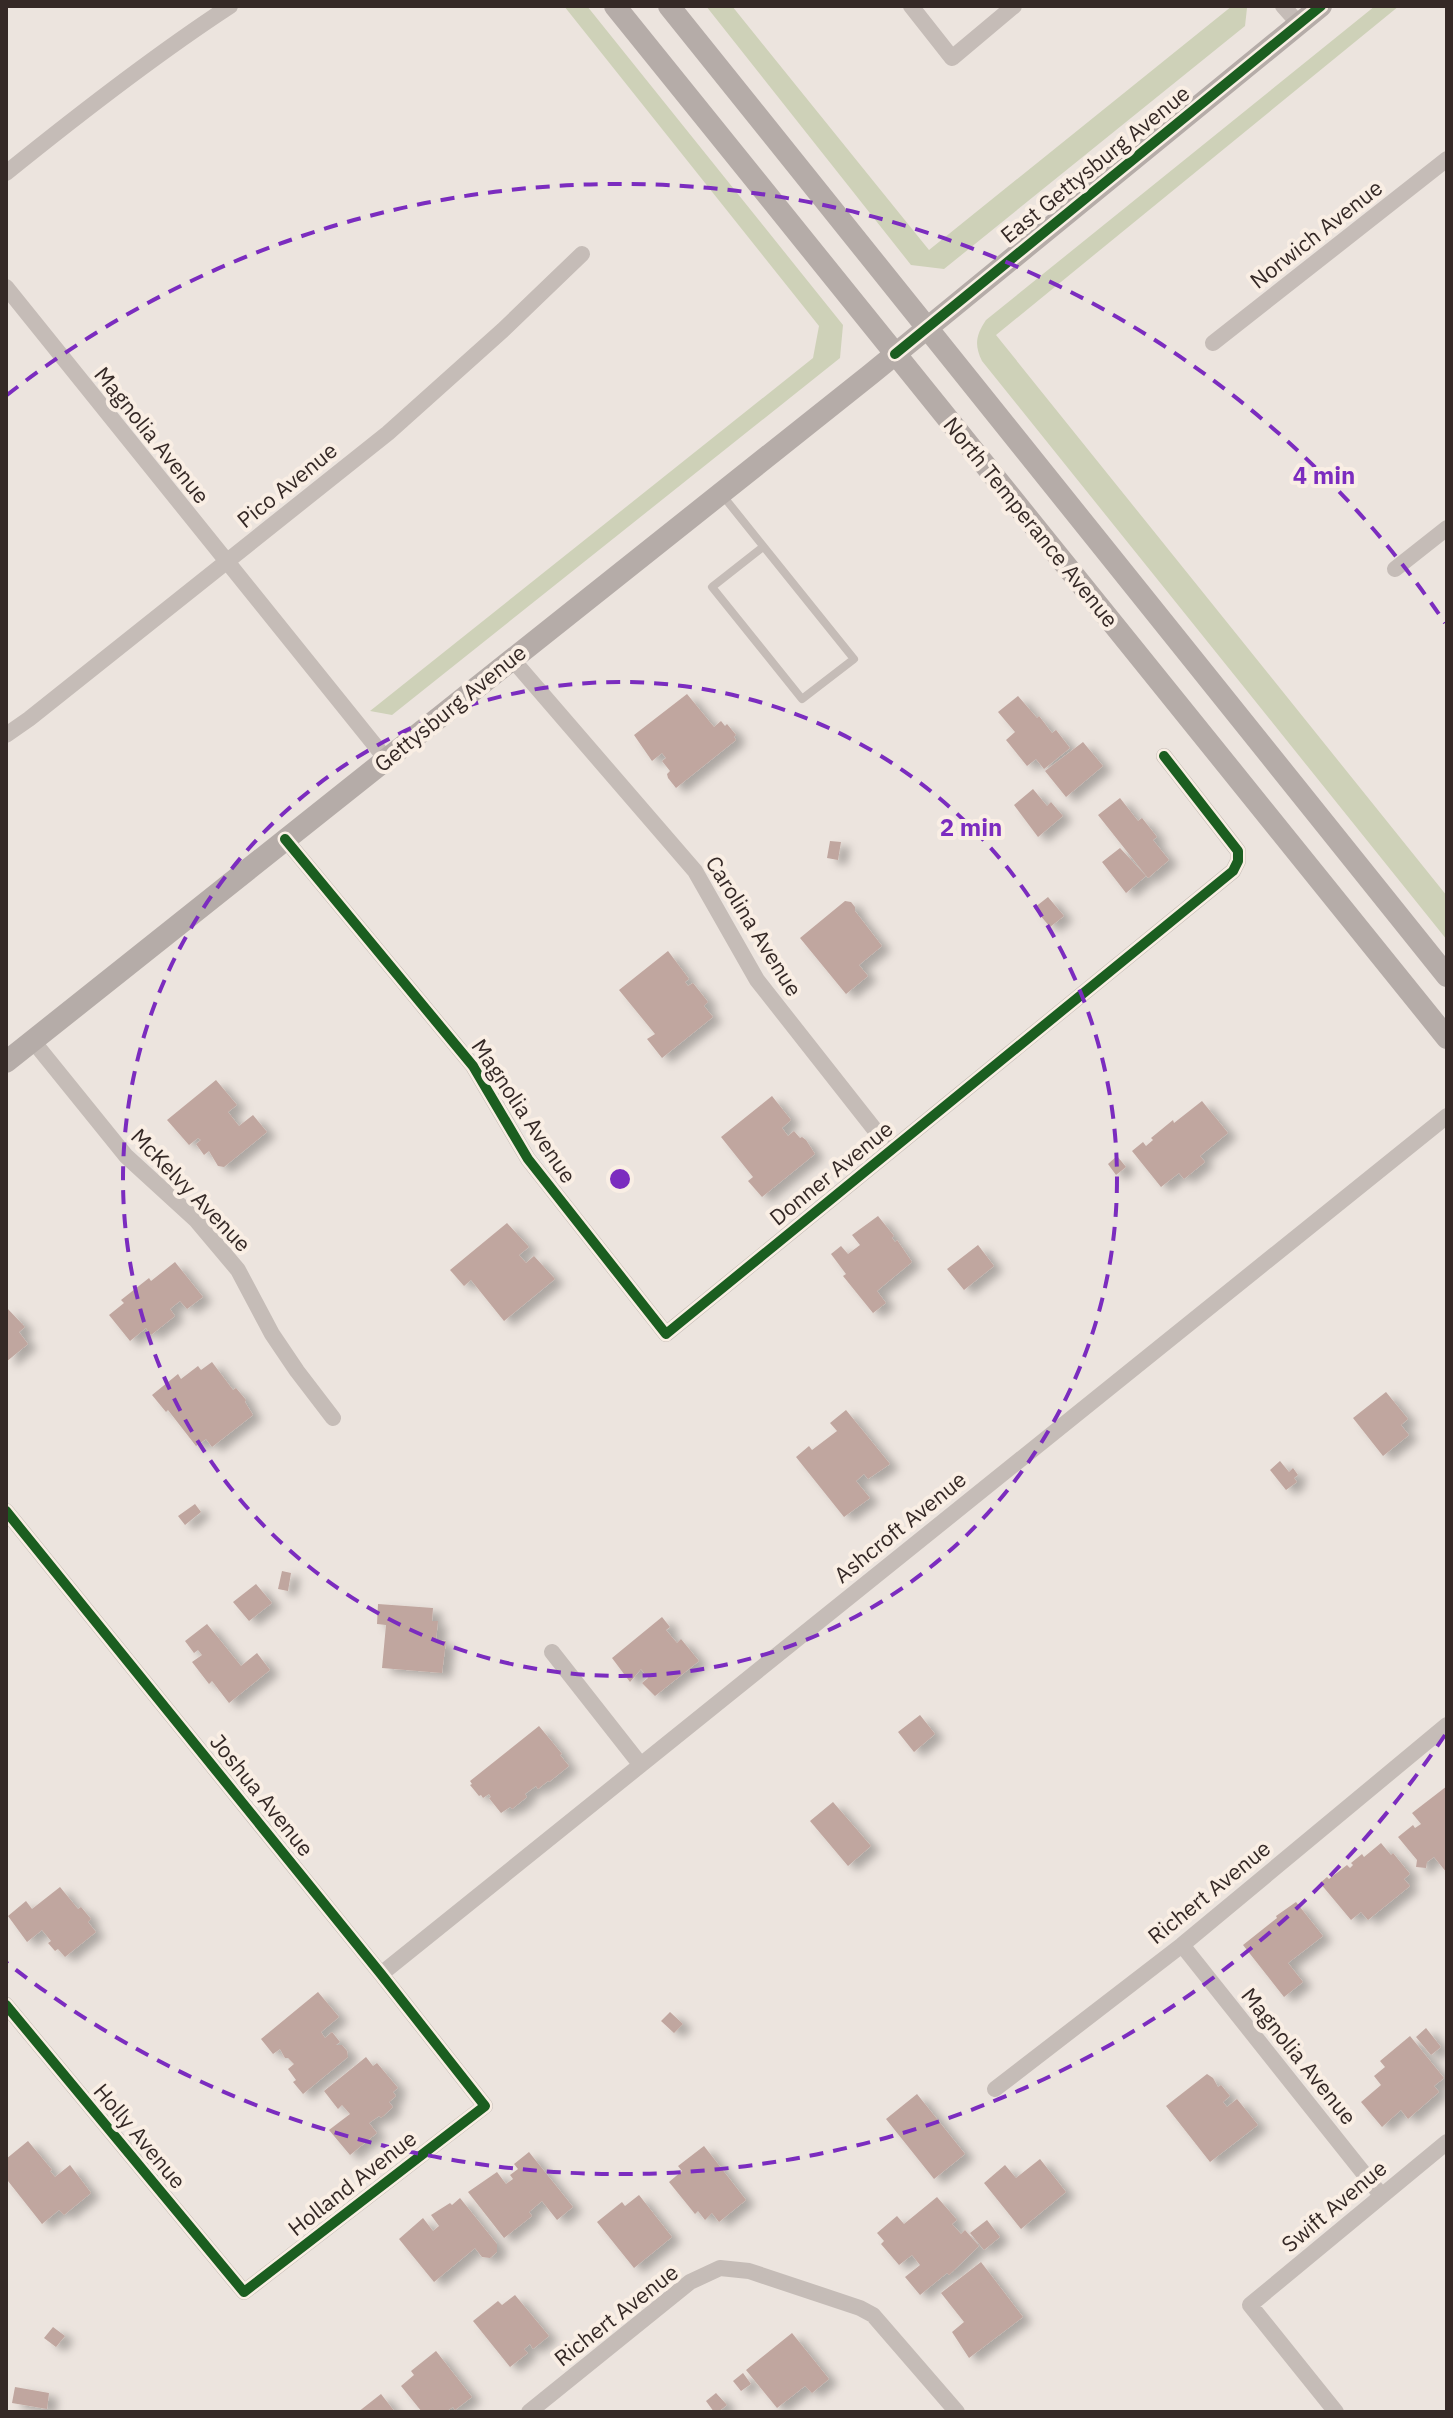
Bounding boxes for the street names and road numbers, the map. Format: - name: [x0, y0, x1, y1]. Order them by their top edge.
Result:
- street label: East Gettysburg Avenue: [994, 78, 1195, 249]
- street label: Norwich Avenue: [1243, 173, 1388, 294]
- street label: Magnolia Avenue: [88, 360, 217, 509]
- street label: North Temperance Avenue: [937, 411, 1125, 633]
- street label: Pico Avenue: [231, 435, 343, 534]
- street label: Gettysburg Avenue: [368, 637, 532, 778]
- street label: Carolina Avenue: [700, 850, 809, 1001]
- street label: Magnolia Avenue: [465, 1033, 583, 1188]
- street label: Donner Avenue: [763, 1114, 898, 1231]
- street label: McKelvy Avenue: [125, 1122, 258, 1257]
- street label: Ashcroft Avenue: [828, 1464, 972, 1589]
- street label: Joshua Avenue: [204, 1727, 321, 1862]
- street label: Richert Avenue: [1141, 1833, 1276, 1950]
- street label: Magnolia Avenue: [1235, 1981, 1364, 2130]
- street label: Holly Avenue: [88, 2077, 193, 2194]
- street label: Holland Avenue: [282, 2123, 422, 2242]
- street label: Swift Avenue: [1275, 2153, 1392, 2258]
- street label: Richert Avenue: [548, 2257, 684, 2372]

